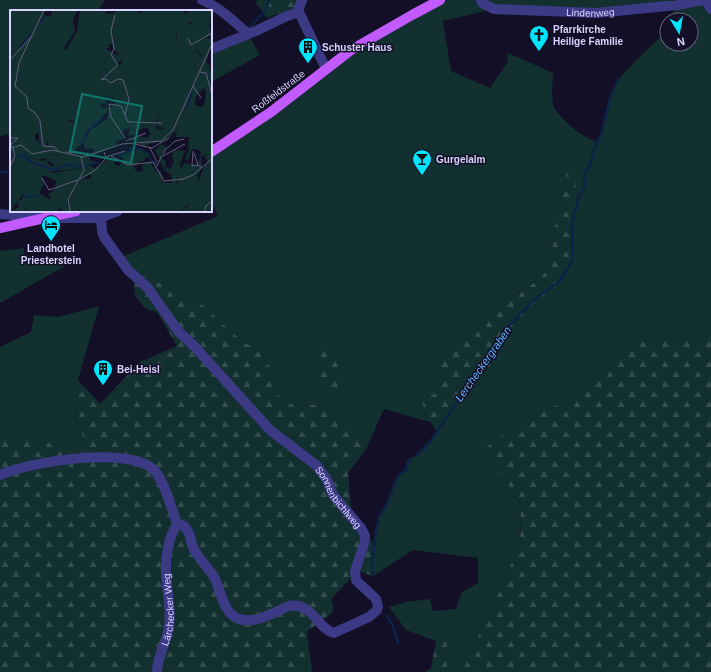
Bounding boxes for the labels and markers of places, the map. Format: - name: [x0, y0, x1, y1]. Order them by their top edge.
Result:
- church icon: Pfarrkirche Heilige Familie: [528, 24, 550, 52]
- place label: Pfarrkirche Heilige Familie: [553, 24, 623, 47]
- building icon: Schuster Haus: [297, 36, 319, 64]
- place label: Schuster Haus: [322, 42, 392, 53]
- bar icon: Gurgelalm: [411, 148, 433, 176]
- place label: Gurgelalm: [436, 154, 486, 165]
- hotel icon: Landhotel Priesterstein: [40, 214, 62, 242]
- place label: Landhotel Priesterstein: [21, 243, 81, 266]
- building icon: Bei-Heisl: [92, 358, 114, 386]
- place label: Bei-Heisl: [117, 364, 160, 375]

